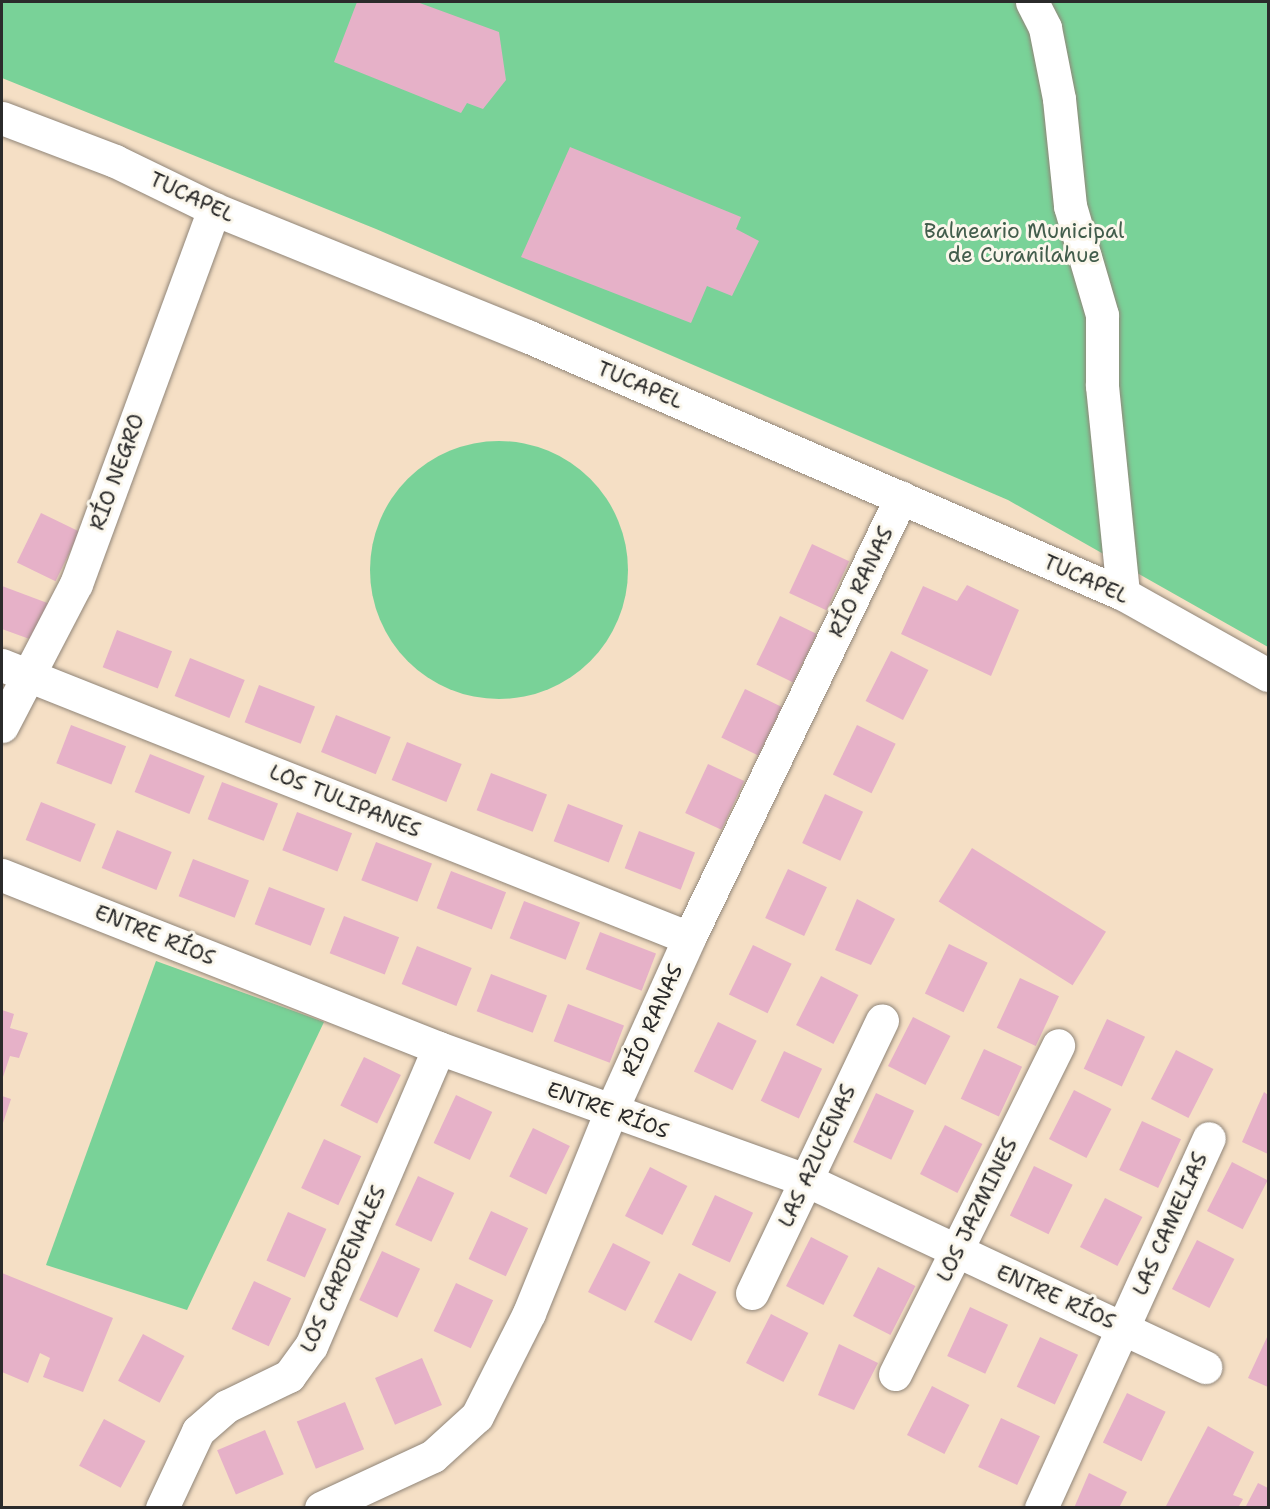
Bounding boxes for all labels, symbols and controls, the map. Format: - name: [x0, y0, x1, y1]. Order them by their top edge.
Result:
- street label: TUCAPEL: [146, 166, 238, 228]
- park label: Balneario Municipal de Curanilahue: [924, 218, 1124, 268]
- street label: TUCAPEL: [593, 356, 687, 414]
- street label: RÍO NEGRO: [84, 410, 150, 534]
- street label: RÍO RANAS: [823, 523, 899, 641]
- street label: TUCAPEL: [1039, 549, 1133, 609]
- street label: LOS TULIPANES: [266, 759, 424, 843]
- street label: ENTRE RÍOS: [91, 899, 219, 971]
- street label: RÍO RANAS: [616, 960, 688, 1080]
- street label: ENTRE RÍOS: [544, 1076, 672, 1144]
- street label: LAS AZUCENAS: [773, 1081, 861, 1231]
- street label: LOS JAZMINES: [931, 1134, 1023, 1286]
- street label: LAS CAMELIAS: [1127, 1149, 1213, 1299]
- street label: LOS CARDENALES: [295, 1182, 391, 1356]
- street label: ENTRE RÍOS: [992, 1259, 1120, 1335]

